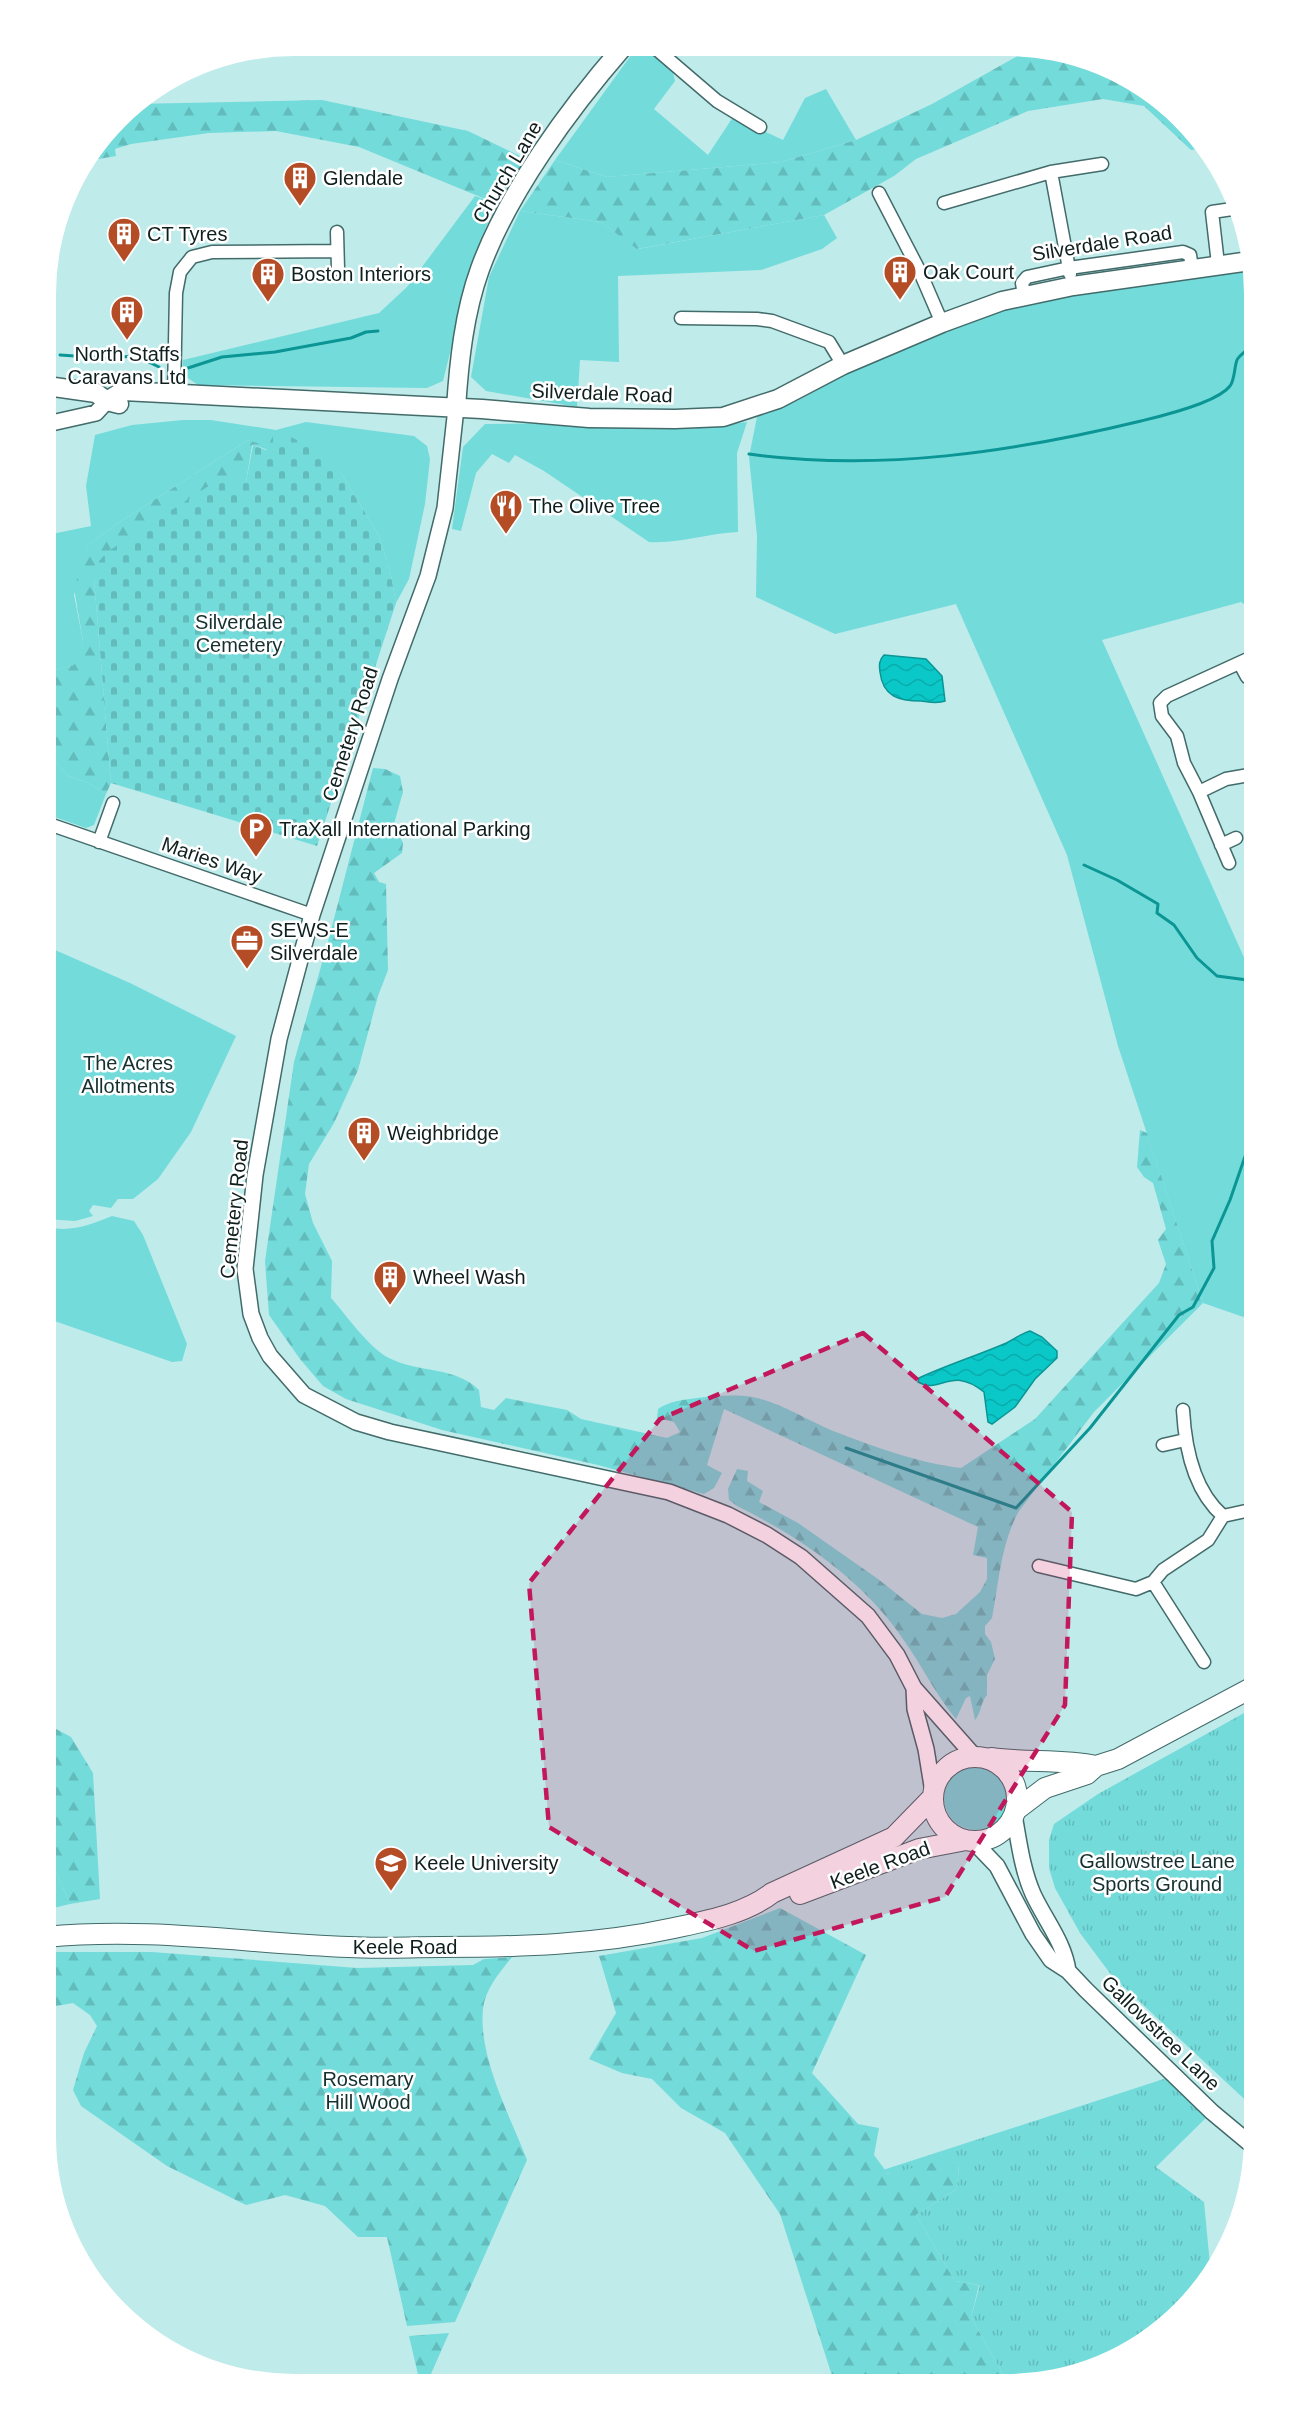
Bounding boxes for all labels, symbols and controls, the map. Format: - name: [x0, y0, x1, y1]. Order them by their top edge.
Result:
- street label: Church Lane: [468, 117, 546, 227]
- building icon: Glendale: [282, 160, 318, 207]
- place label: Glendale: [323, 167, 403, 189]
- building icon: CT Tyres: [106, 216, 142, 263]
- street label: Silverdale Road: [1031, 221, 1173, 265]
- place label: CT Tyres: [147, 223, 227, 245]
- building icon: Oak Court: [882, 254, 918, 301]
- building icon: Boston Interiors: [250, 256, 286, 303]
- place label: Oak Court: [923, 261, 1015, 283]
- place label: Boston Interiors: [291, 263, 431, 285]
- building icon: North Staffs Caravans Ltd: [109, 294, 145, 341]
- place label: North Staffs Caravans Ltd: [68, 343, 186, 388]
- street label: Silverdale Road: [531, 380, 673, 406]
- restaurant icon: The Olive Tree: [488, 488, 524, 535]
- place label: The Olive Tree: [529, 495, 660, 517]
- park label: Silverdale Cemetery: [195, 611, 283, 656]
- street label: Cemetery Road: [318, 664, 382, 804]
- parking icon: TraXall International Parking: [238, 811, 274, 858]
- place label: TraXall International Parking: [279, 818, 531, 840]
- street label: Maries Way: [159, 833, 265, 887]
- place label: SEWS-E Silverdale: [270, 919, 358, 964]
- office icon: SEWS-E Silverdale: [229, 923, 265, 970]
- park label: The Acres Allotments: [81, 1052, 175, 1097]
- building icon: Weighbridge: [346, 1115, 382, 1162]
- place label: Weighbridge: [387, 1122, 499, 1144]
- street label: Cemetery Road: [216, 1138, 252, 1280]
- building icon: Wheel Wash: [372, 1259, 408, 1306]
- place label: Wheel Wash: [413, 1266, 526, 1288]
- street label: Keele Road: [827, 1837, 933, 1893]
- school or university icon: Keele University: [373, 1845, 409, 1892]
- park label: Gallowstree Lane Sports Ground: [1079, 1850, 1235, 1895]
- place label: Keele University: [414, 1852, 559, 1874]
- street label: Keele Road: [353, 1936, 457, 1958]
- street label: Gallowstree Lane: [1097, 1971, 1225, 2095]
- park label: Rosemary Hill Wood: [322, 2068, 414, 2113]

